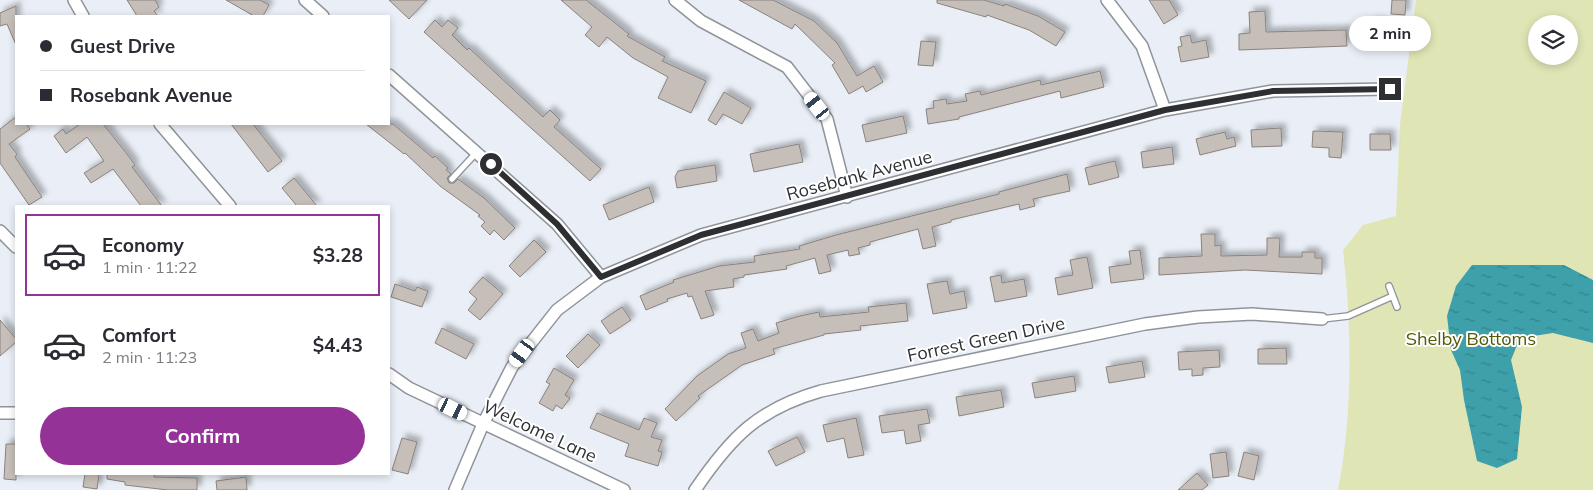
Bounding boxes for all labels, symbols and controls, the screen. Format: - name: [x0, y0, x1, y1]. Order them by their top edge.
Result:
- map controls: [1528, 15, 1578, 65]
- button: layers: [1528, 15, 1578, 65]
- callout: 2 min: [1349, 17, 1431, 52]
- text: 2 min: [1369, 23, 1411, 43]
- text: Guest Drive: [70, 34, 175, 58]
- route end: [1379, 78, 1401, 100]
- text: Rosebank Avenue: [70, 83, 232, 107]
- car: [801, 90, 832, 122]
- street label: Rosebank Avenue: [784, 144, 934, 206]
- route start: [480, 153, 502, 175]
- icon: car: [42, 233, 87, 278]
- text: Economy: [102, 233, 184, 257]
- text: $3.28: [313, 243, 363, 267]
- text: 1 min · 11:22: [102, 257, 197, 277]
- street label: Forrest Green Drive: [905, 311, 1067, 367]
- icon: car: [42, 323, 87, 368]
- text: Comfort: [102, 323, 176, 347]
- park label: Shelby Bottoms: [1406, 327, 1536, 350]
- text: $4.43: [313, 333, 363, 357]
- car: [507, 336, 536, 370]
- text: 2 min · 11:23: [102, 347, 197, 367]
- street label: Welcome Lane: [479, 395, 601, 467]
- car: [436, 396, 469, 422]
- button: Confirm: [40, 407, 365, 465]

